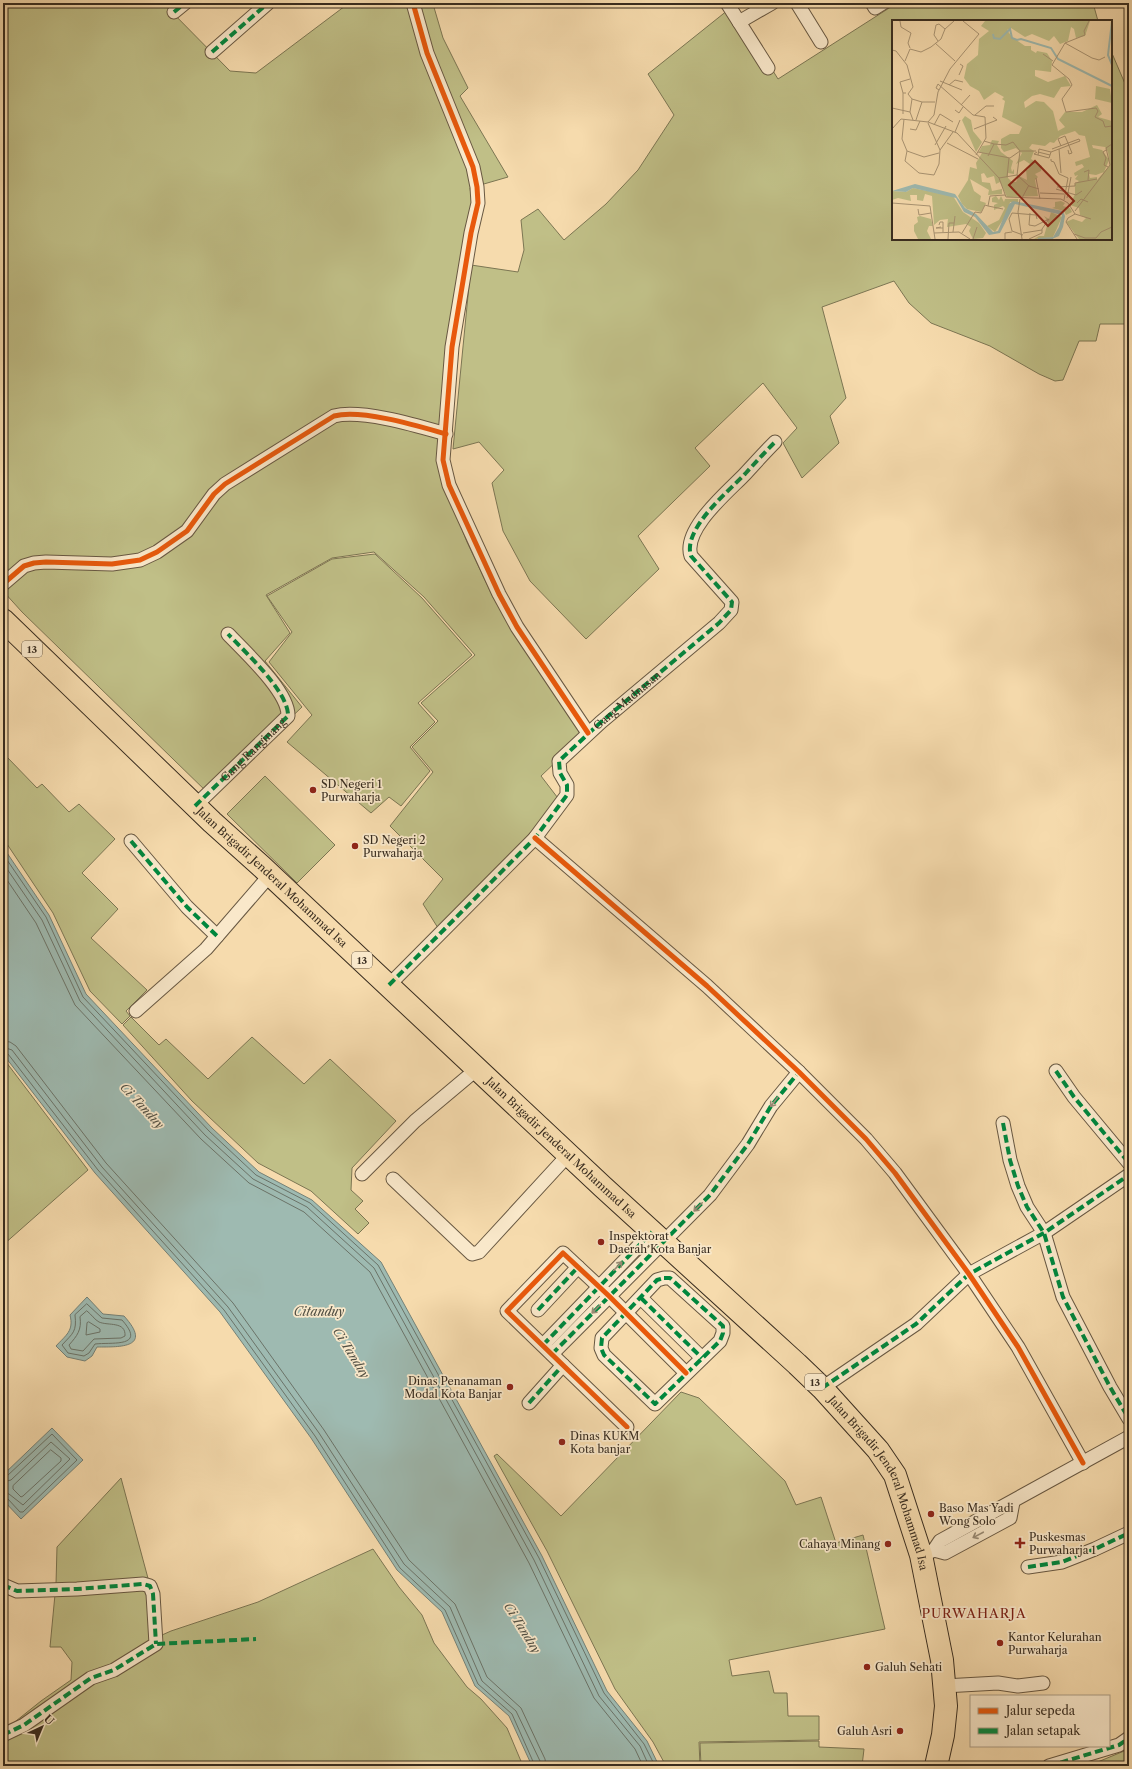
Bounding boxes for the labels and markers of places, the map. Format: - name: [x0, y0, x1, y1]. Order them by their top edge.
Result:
- place label: SD Negeri 1 Purwaharja: [321, 777, 382, 804]
- marker: SD Negeri 1 Purwaharja: [308, 785, 318, 795]
- place label: SD Negeri 2 Purwaharja: [363, 833, 426, 860]
- marker: SD Negeri 2 Purwaharja: [350, 841, 360, 851]
- place label: Inspektorat Daerah Kota Banjar: [609, 1229, 712, 1256]
- marker: Inspektorat Daerah Kota Banjar: [596, 1237, 606, 1247]
- place label: Dinas Penanaman Modal Kota Banjar: [404, 1374, 502, 1401]
- marker: Dinas Penanaman Modal Kota Banjar: [505, 1382, 515, 1392]
- place label: Dinas KUKM Kota banjar: [570, 1429, 639, 1456]
- marker: Dinas KUKM Kota banjar: [557, 1437, 567, 1447]
- place label: Baso Mas Yadi Wong Solo: [938, 1501, 1014, 1528]
- marker: Baso Mas Yadi Wong Solo: [926, 1509, 936, 1519]
- place label: Puskesmas Purwaharja 1: [1029, 1530, 1096, 1557]
- place label: Cahaya Minang: [799, 1537, 880, 1551]
- marker: Puskesmas Purwaharja 1: [1014, 1537, 1026, 1549]
- marker: Cahaya Minang: [883, 1539, 893, 1549]
- place label: Kantor Kelurahan Purwaharja: [1008, 1630, 1102, 1657]
- marker: Kantor Kelurahan Purwaharja: [995, 1638, 1005, 1648]
- place label: Galuh Sehati: [875, 1660, 943, 1674]
- marker: Galuh Sehati: [862, 1662, 872, 1672]
- place label: Galuh Asri: [837, 1724, 893, 1738]
- marker: Galuh Asri: [895, 1726, 905, 1736]

